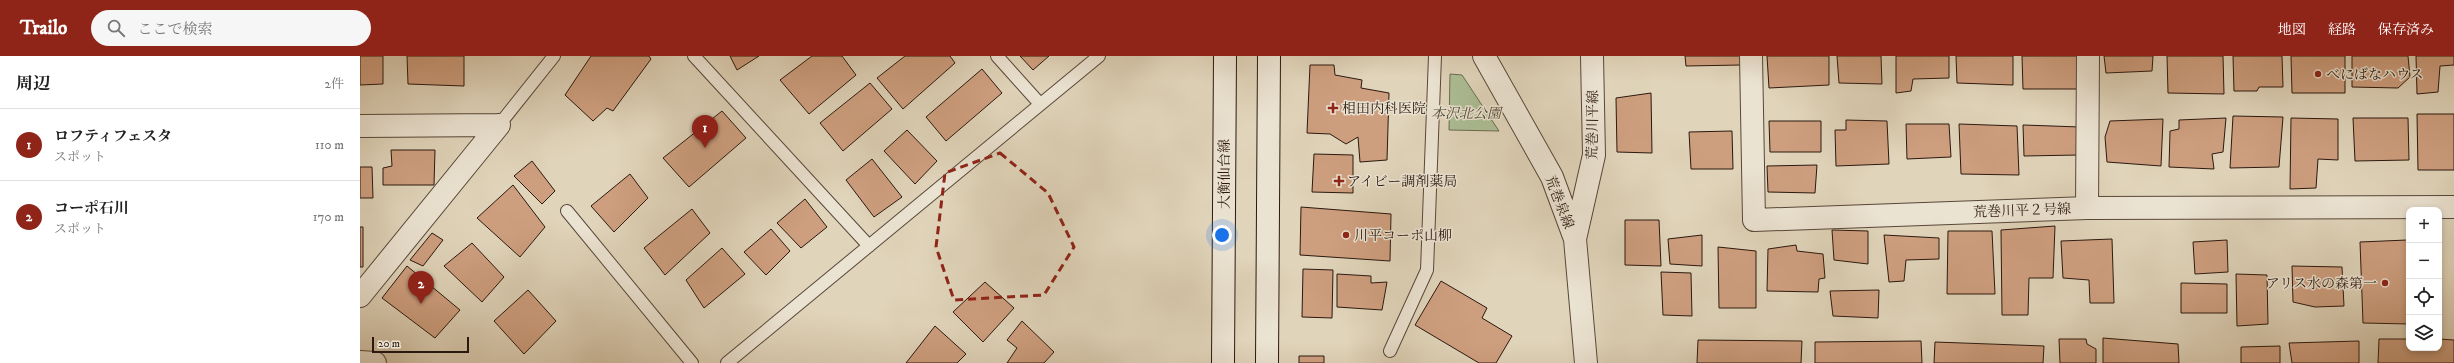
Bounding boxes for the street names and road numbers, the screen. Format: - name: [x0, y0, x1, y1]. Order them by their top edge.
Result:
- street label: 荒巻川平線: [1583, 90, 1603, 160]
- street label: 大衡仙台線: [1216, 139, 1234, 209]
- street label: 荒巻泉線: [1541, 173, 1578, 232]
- street label: 荒巻川平２号線: [1973, 200, 2071, 222]

